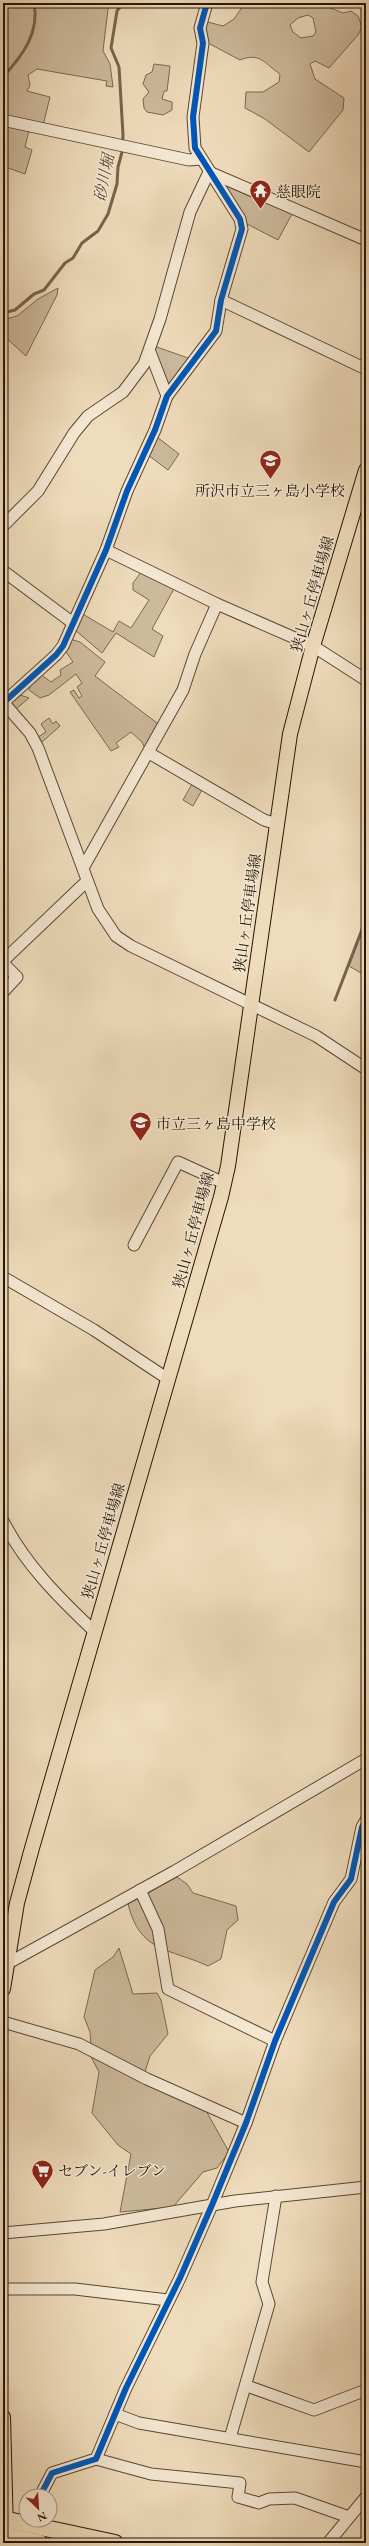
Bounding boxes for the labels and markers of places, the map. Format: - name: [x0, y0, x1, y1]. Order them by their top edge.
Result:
- temple icon: 慈眼院: [248, 178, 274, 211]
- place label: 慈眼院: [276, 182, 321, 201]
- school or university icon: 所沢市立三ヶ島小学校: [257, 448, 283, 481]
- place label: 所沢市立三ヶ島小学校: [195, 481, 345, 500]
- school or university icon: 市立三ヶ島中学校: [127, 1110, 153, 1143]
- place label: 市立三ヶ島中学校: [156, 1114, 276, 1133]
- supermarket icon: セブン-イレブン: [29, 2157, 55, 2190]
- place label: セブン-イレブン: [58, 2161, 166, 2180]

